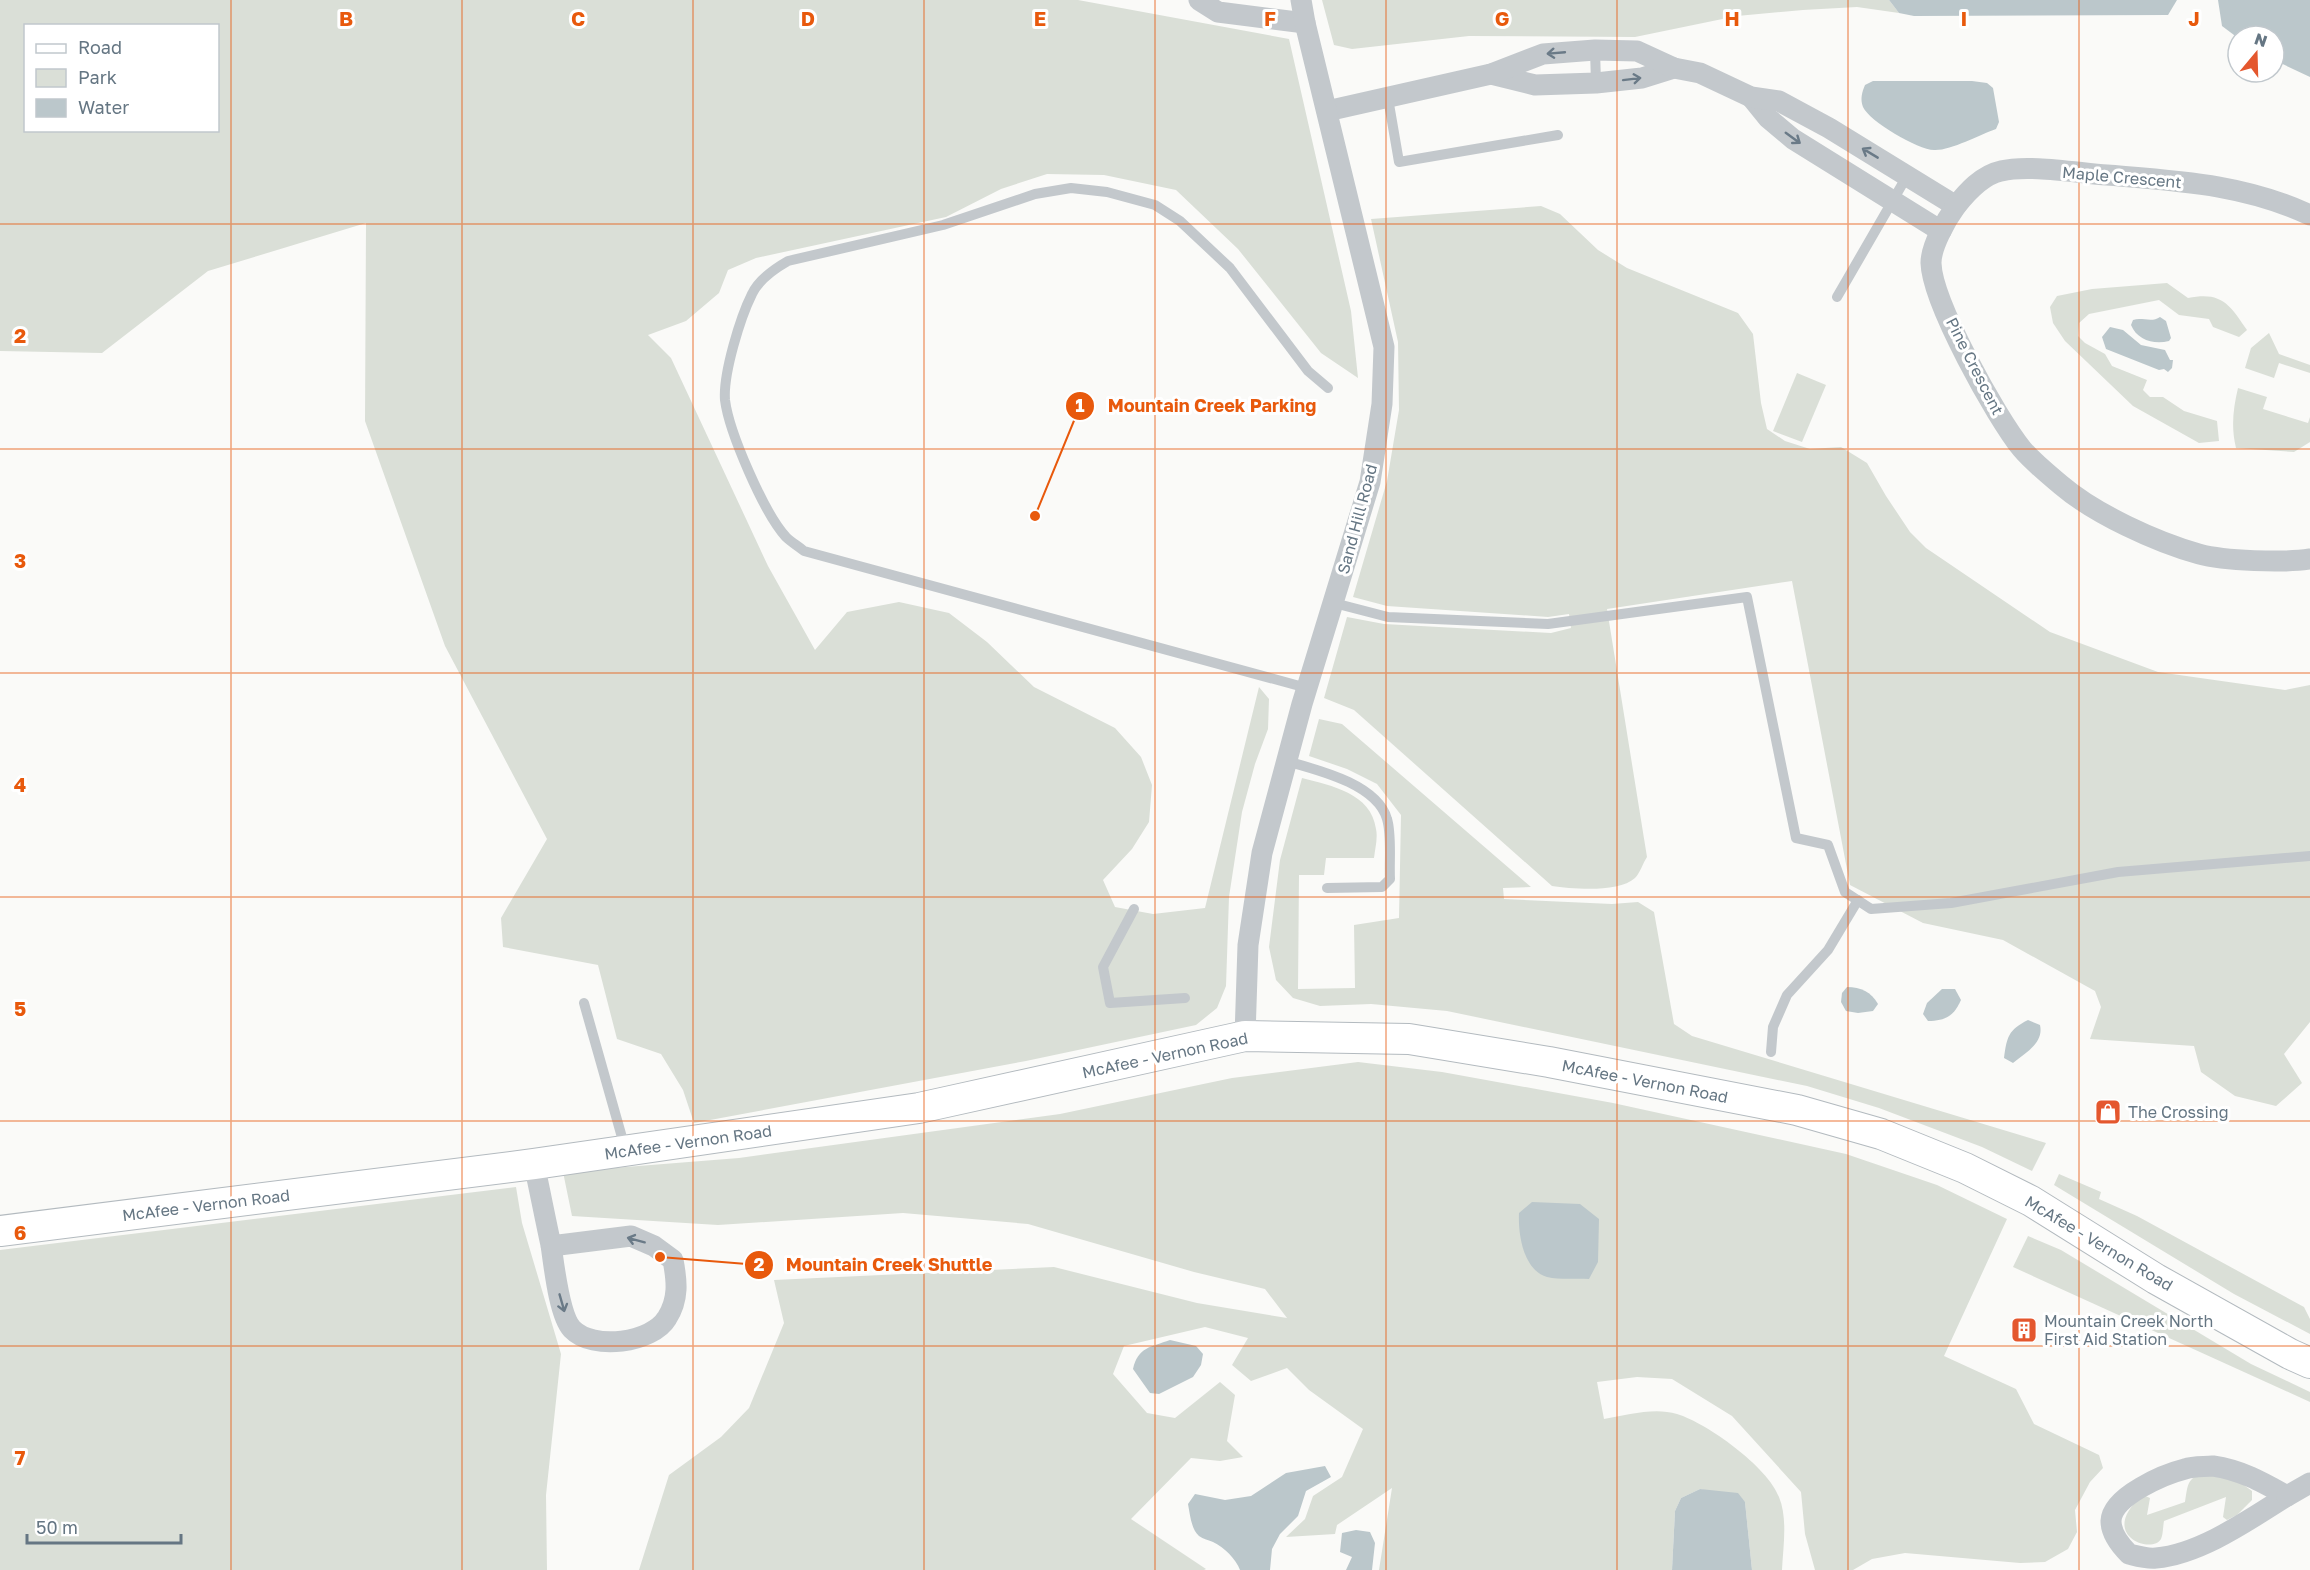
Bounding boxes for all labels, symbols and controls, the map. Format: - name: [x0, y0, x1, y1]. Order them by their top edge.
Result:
- text: B: [339, 6, 353, 30]
- text: C: [571, 6, 585, 30]
- text: D: [801, 6, 815, 30]
- text: E: [1034, 6, 1046, 30]
- text: F: [1264, 6, 1276, 30]
- text: G: [1495, 6, 1509, 30]
- text: H: [1724, 6, 1740, 30]
- text: I: [1961, 6, 1967, 30]
- text: J: [2188, 6, 2200, 30]
- legend: [24, 24, 219, 132]
- north arrow: [2226, 24, 2286, 84]
- text: N: [2252, 28, 2270, 51]
- text: Road: [78, 36, 122, 58]
- one-way arrow: [1546, 48, 1566, 59]
- text: Park: [78, 66, 117, 88]
- one-way arrow: [1621, 73, 1641, 84]
- text: Water: [78, 96, 129, 118]
- one-way arrow: [1785, 132, 1801, 144]
- one-way arrow: [1862, 147, 1879, 159]
- street label: Maple Crescent: [2062, 162, 2182, 192]
- street label: Pine Crescent: [1942, 314, 2008, 418]
- text: 2: [14, 323, 26, 347]
- callout: Mountain Creek Parking: [1065, 388, 1328, 424]
- text: 1: [1075, 394, 1085, 416]
- text: Mountain Creek Parking: [1108, 394, 1316, 416]
- street label: Sand Hill Road: [1333, 462, 1381, 576]
- text: 3: [14, 548, 26, 572]
- text: 4: [14, 772, 26, 796]
- text: 5: [14, 996, 26, 1020]
- street label: McAfee - Vernon Road: [1080, 1028, 1250, 1082]
- street label: McAfee - Vernon Road: [1560, 1055, 1730, 1107]
- shop icon: The Crossing: [2093, 1097, 2123, 1127]
- place label: The Crossing: [2128, 1102, 2229, 1122]
- street label: McAfee - Vernon Road: [603, 1120, 773, 1164]
- street label: McAfee - Vernon Road: [121, 1185, 291, 1225]
- street label: McAfee - Vernon Road: [2021, 1191, 2177, 1295]
- text: 6: [14, 1220, 26, 1244]
- one-way arrow: [627, 1233, 646, 1245]
- callout: Mountain Creek Shuttle: [744, 1247, 1005, 1283]
- text: 2: [754, 1253, 765, 1275]
- text: Mountain Creek Shuttle: [786, 1253, 993, 1275]
- one-way arrow: [557, 1293, 568, 1312]
- place label: Mountain Creek North First Aid Station: [2044, 1311, 2213, 1349]
- building icon: Mountain Creek North First Aid Station: [2009, 1315, 2039, 1345]
- text: 7: [15, 1445, 26, 1469]
- scale bar: [27, 1507, 182, 1545]
- text: 50 m: [36, 1516, 78, 1538]

